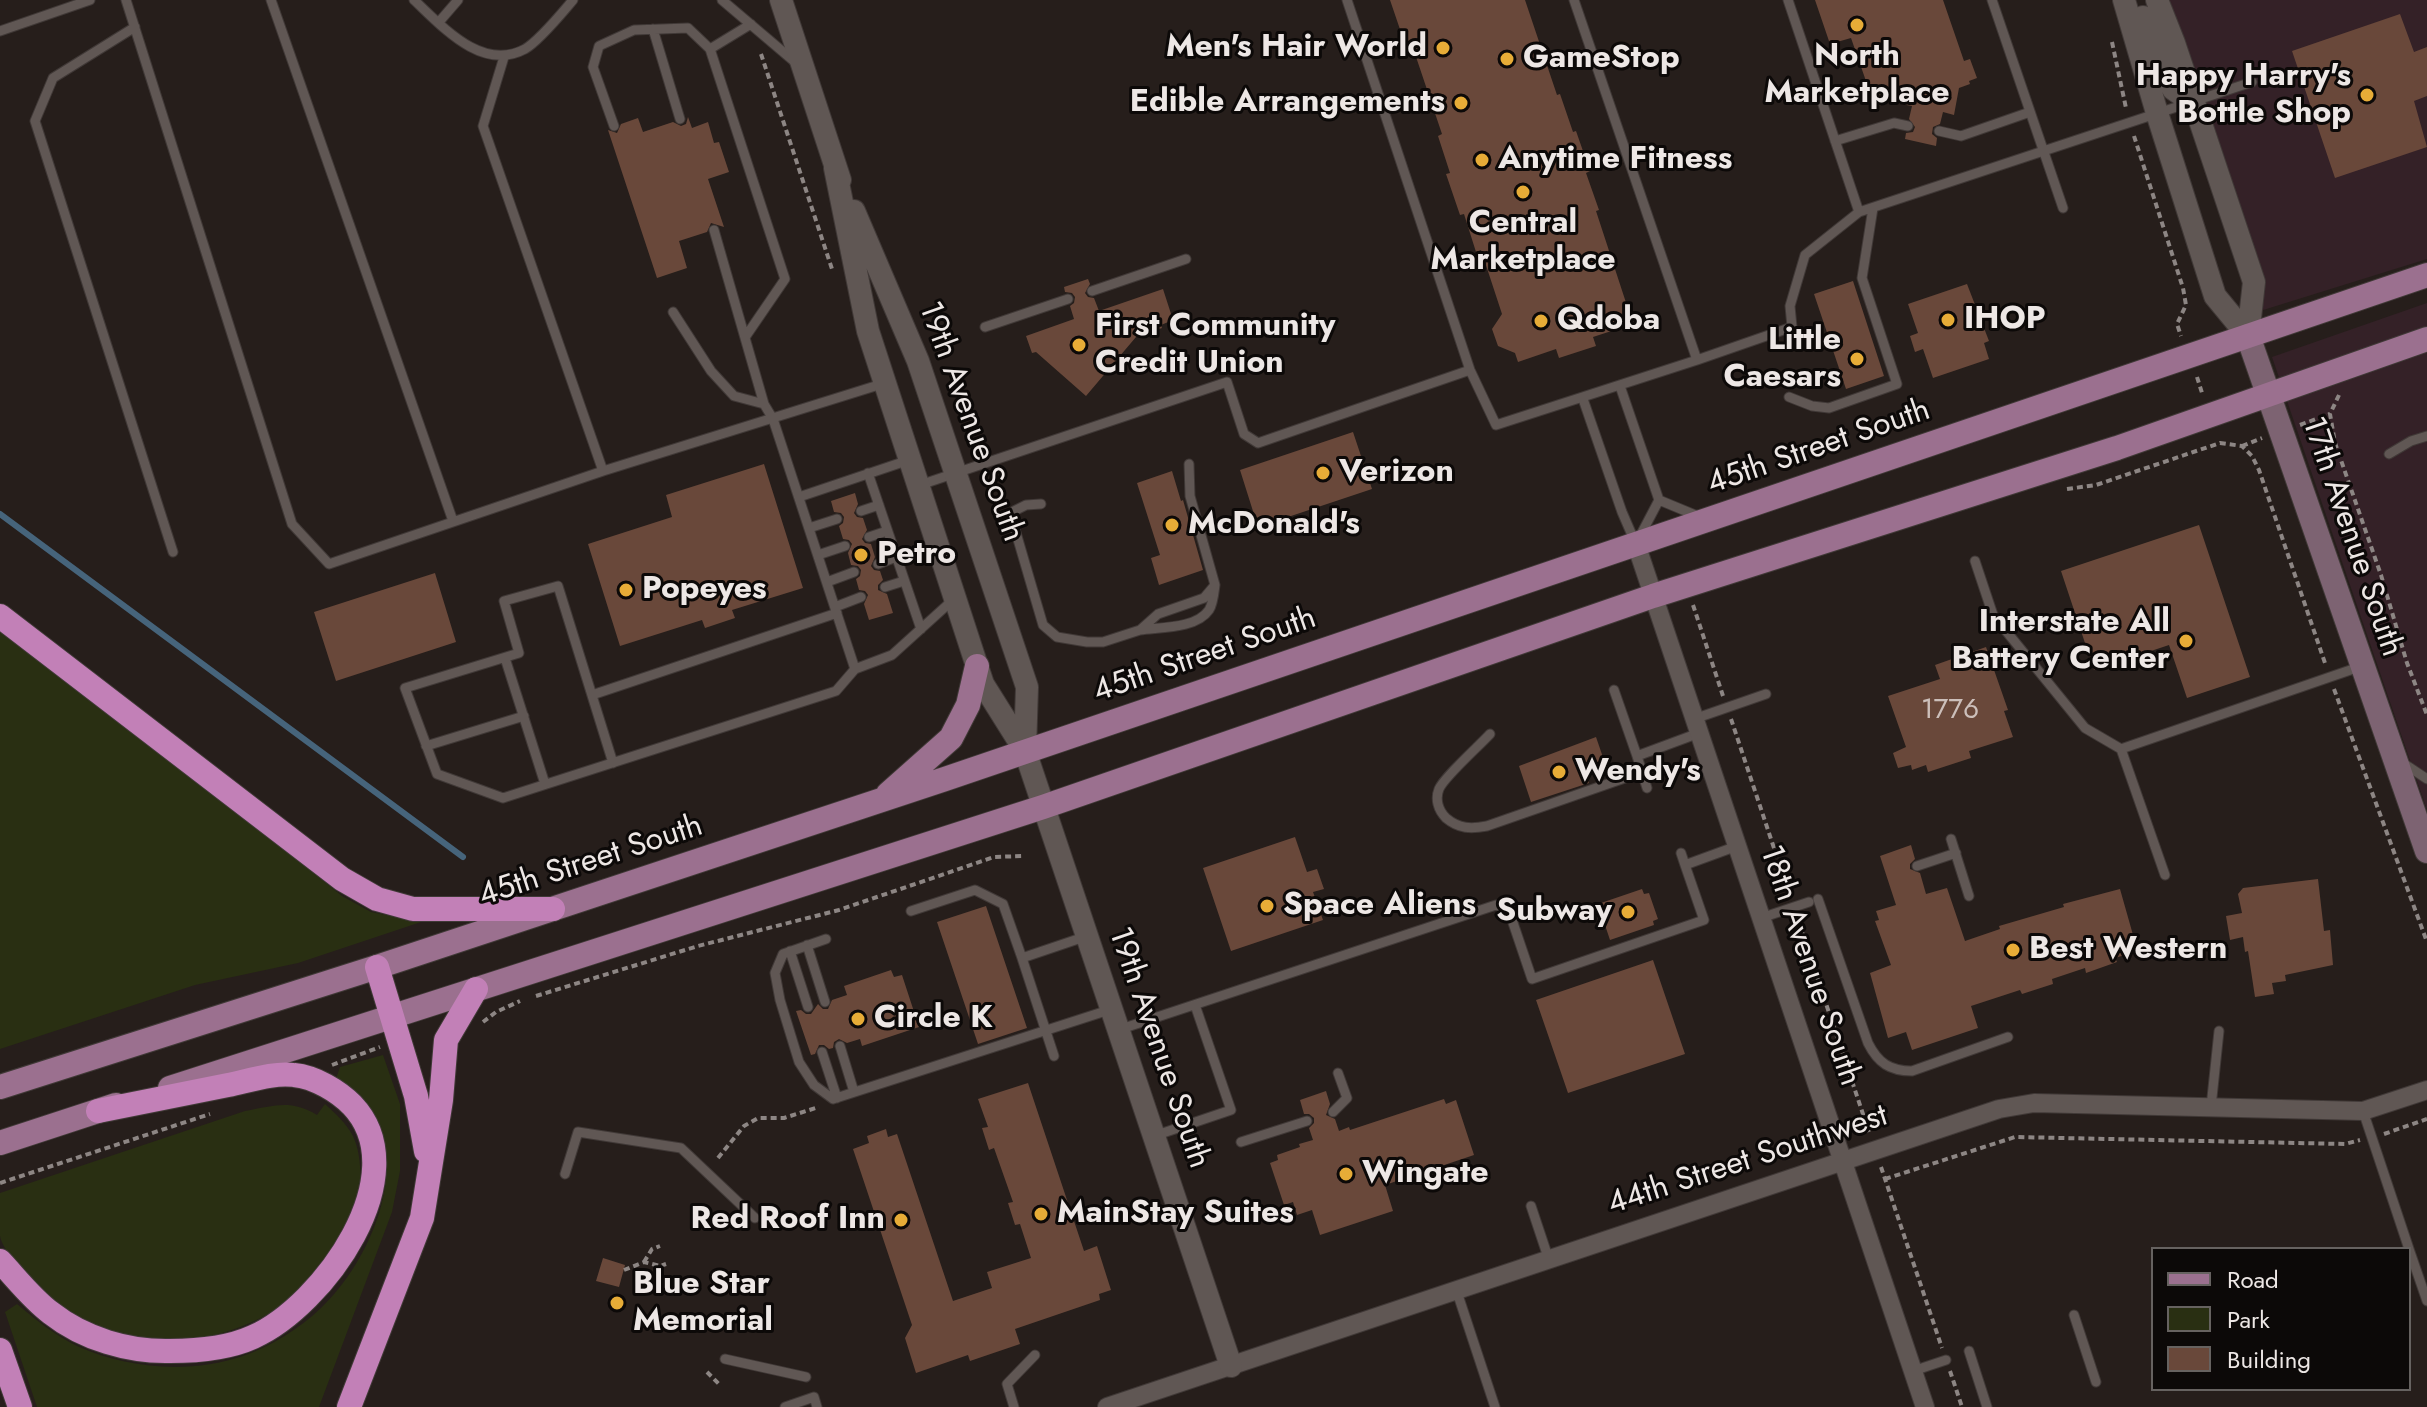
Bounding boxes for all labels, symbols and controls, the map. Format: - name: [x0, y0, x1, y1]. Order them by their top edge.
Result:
- marker: North Marketplace: [1848, 16, 1866, 34]
- place label: Men's Hair World: [1166, 29, 1427, 67]
- place label: North Marketplace: [1764, 38, 1950, 113]
- marker: Men's Hair World: [1434, 39, 1452, 57]
- place label: GameStop: [1523, 40, 1680, 78]
- marker: GameStop: [1498, 50, 1516, 68]
- place label: Happy Harry's Bottle Shop: [2136, 58, 2351, 133]
- place label: Edible Arrangements: [1130, 84, 1445, 122]
- marker: Happy Harry's Bottle Shop: [2358, 86, 2376, 104]
- marker: Edible Arrangements: [1452, 94, 1470, 112]
- place label: Anytime Fitness: [1498, 141, 1732, 179]
- marker: Anytime Fitness: [1473, 151, 1491, 169]
- marker: Central Marketplace: [1514, 183, 1532, 201]
- place label: Central Marketplace: [1430, 205, 1616, 280]
- street label: 19th Avenue South: [909, 297, 1031, 547]
- place label: IHOP: [1964, 301, 2046, 339]
- place label: Qdoba: [1557, 302, 1660, 340]
- place label: First Community Credit Union: [1095, 308, 1335, 383]
- marker: IHOP: [1939, 311, 1957, 329]
- marker: Qdoba: [1532, 312, 1550, 330]
- place label: Little Caesars: [1723, 322, 1841, 397]
- marker: First Community Credit Union: [1070, 336, 1088, 354]
- marker: Little Caesars: [1848, 350, 1866, 368]
- street label: 45th Street South: [1703, 392, 1935, 504]
- street label: 17th Avenue South: [2292, 412, 2410, 662]
- place label: Verizon: [1339, 454, 1454, 492]
- marker: Verizon: [1314, 464, 1332, 482]
- place label: McDonald's: [1188, 506, 1360, 544]
- marker: McDonald's: [1163, 516, 1181, 534]
- place label: Petro: [877, 536, 956, 574]
- marker: Petro: [852, 546, 870, 564]
- place label: Popeyes: [642, 571, 767, 609]
- marker: Popeyes: [617, 581, 635, 599]
- street label: 45th Street South: [1089, 600, 1321, 712]
- place label: Interstate All Battery Center: [1952, 604, 2170, 679]
- marker: Interstate All Battery Center: [2177, 632, 2195, 650]
- house number: 1776: [1921, 694, 1979, 728]
- place label: Wendy's: [1575, 753, 1701, 791]
- marker: Wendy's: [1550, 763, 1568, 781]
- street label: 45th Street South: [474, 808, 708, 916]
- street label: 18th Avenue South: [1750, 841, 1868, 1091]
- place label: Space Aliens: [1283, 887, 1476, 925]
- place label: Subway: [1496, 893, 1612, 931]
- marker: Space Aliens: [1258, 897, 1276, 915]
- marker: Subway: [1619, 903, 1637, 921]
- street label: 19th Avenue South: [1099, 922, 1217, 1174]
- place label: Best Western: [2029, 931, 2227, 969]
- marker: Best Western: [2004, 941, 2022, 959]
- place label: Circle K: [874, 1000, 993, 1038]
- marker: Circle K: [849, 1010, 867, 1028]
- street label: 44th Street Southwest: [1603, 1098, 1893, 1224]
- place label: Wingate: [1362, 1155, 1489, 1193]
- marker: Wingate: [1337, 1165, 1355, 1183]
- place label: MainStay Suites: [1057, 1195, 1294, 1233]
- place label: Red Roof Inn: [691, 1201, 885, 1239]
- marker: MainStay Suites: [1032, 1205, 1050, 1223]
- marker: Red Roof Inn: [892, 1211, 910, 1229]
- legend: [2151, 1247, 2411, 1391]
- text: Road: [2227, 1262, 2279, 1297]
- place label: Blue Star Memorial: [633, 1266, 773, 1341]
- marker: Blue Star Memorial: [608, 1294, 626, 1312]
- text: Park: [2227, 1302, 2270, 1337]
- text: Building: [2227, 1342, 2311, 1377]

